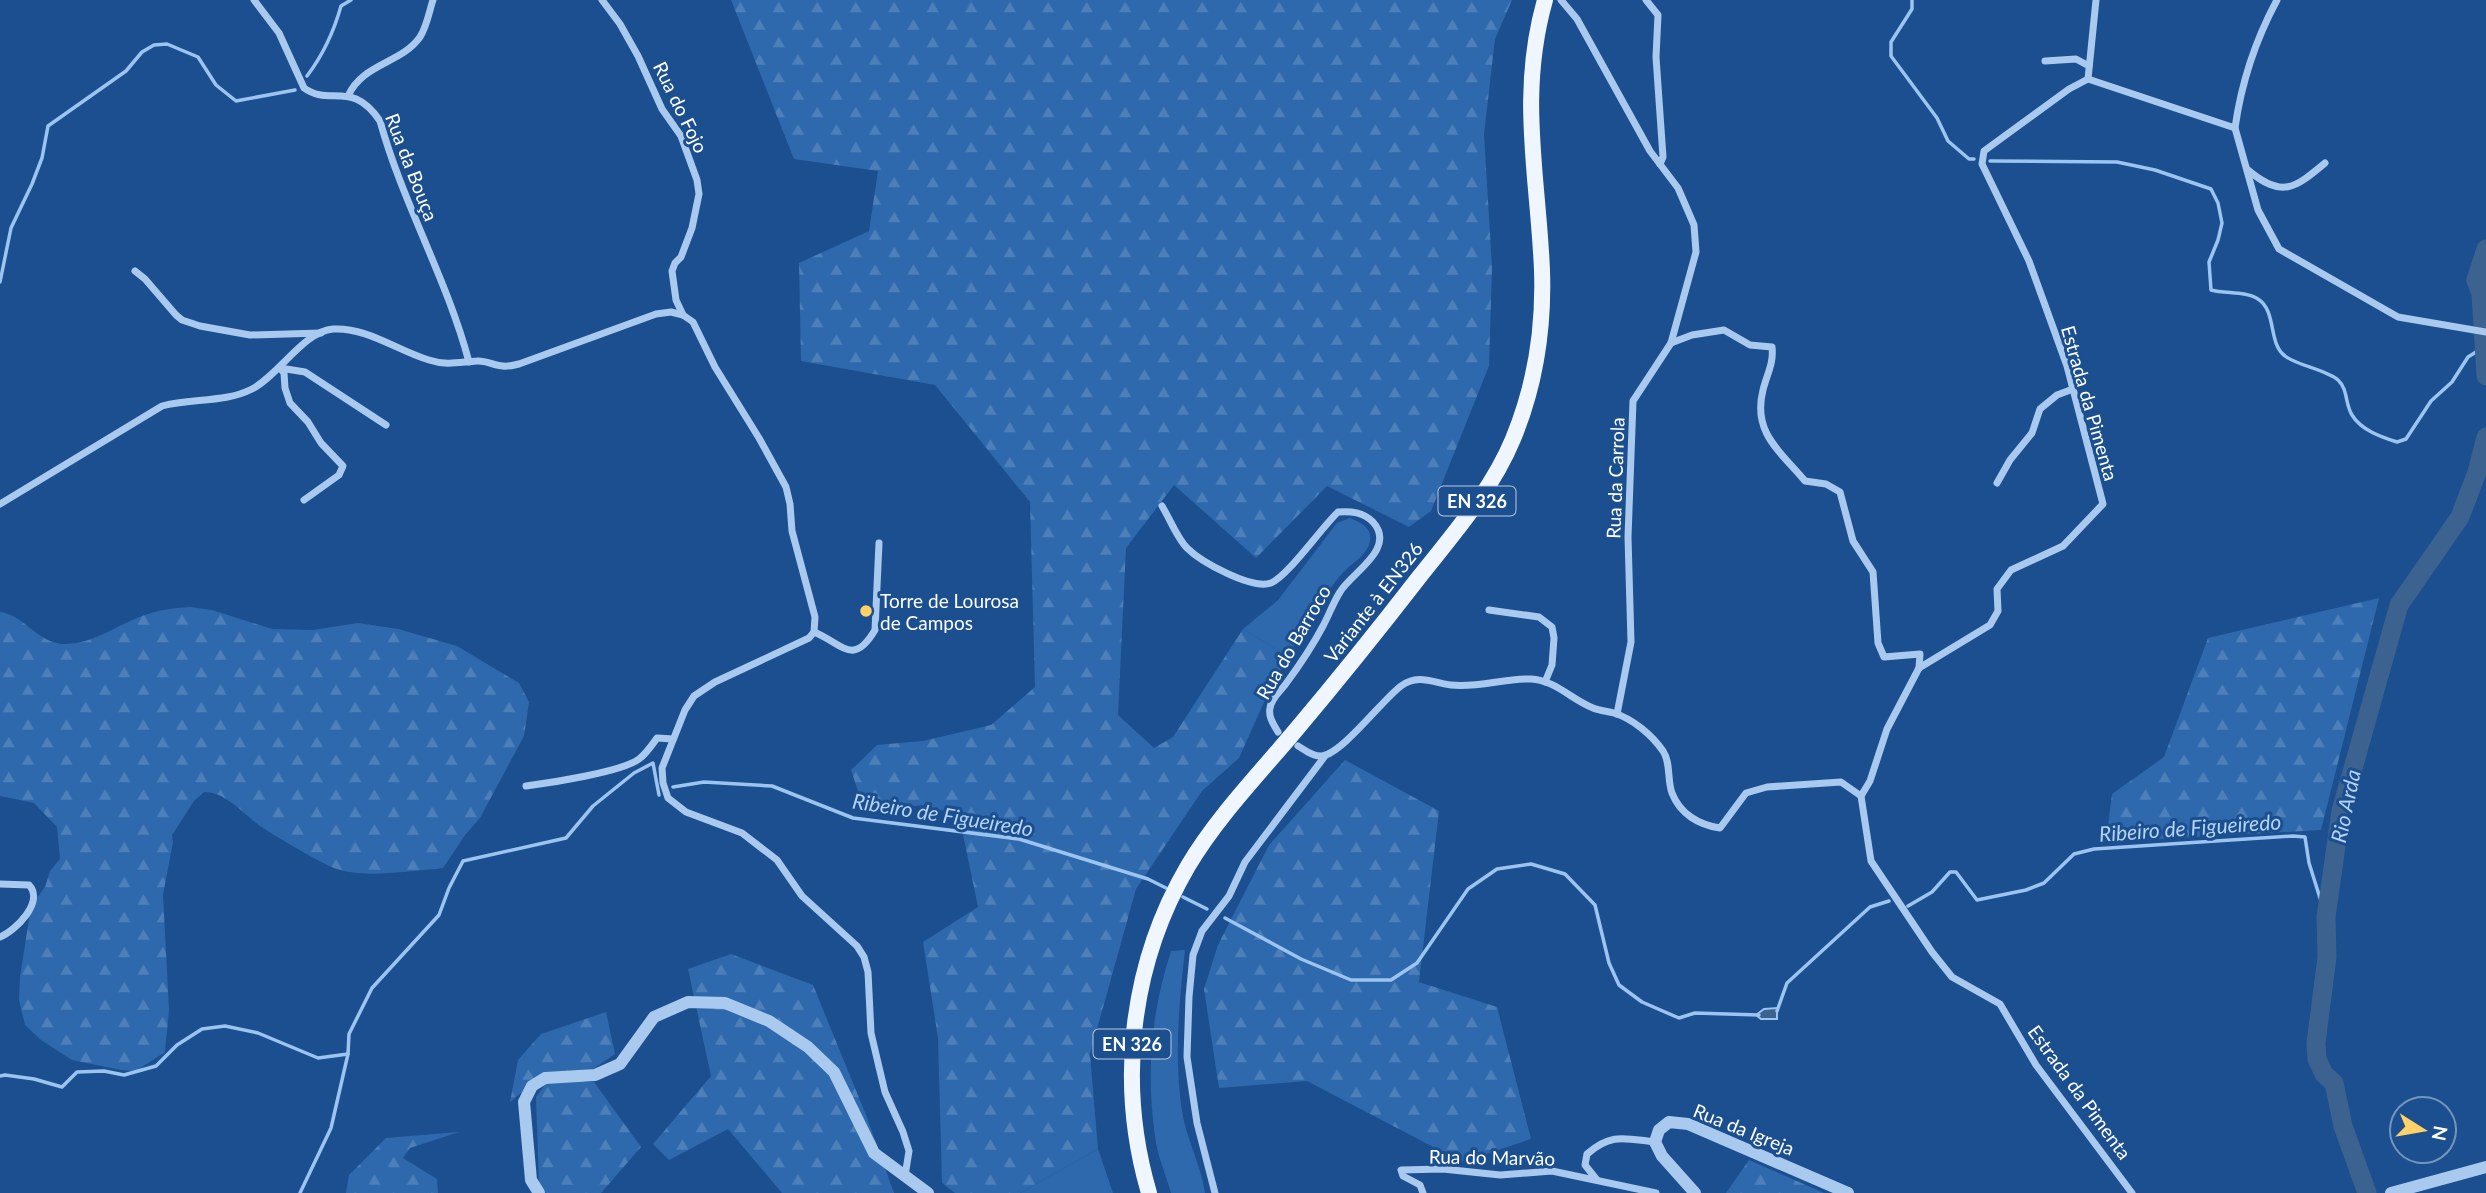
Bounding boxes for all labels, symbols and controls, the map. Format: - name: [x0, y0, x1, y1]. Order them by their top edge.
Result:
- street label: Rua do Fojo: [649, 58, 713, 156]
- street label: Rua da Bouça: [381, 110, 443, 224]
- street label: Estrada da Pimenta: [2057, 323, 2123, 483]
- street label: Rua da Carrola: [1601, 417, 1629, 539]
- road number: EN 326: [1438, 486, 1516, 516]
- street label: Variante à EN326: [1319, 537, 1427, 667]
- street label: Rua do Barroco: [1251, 581, 1335, 703]
- place label: Torre de Lourosa de Campos: [880, 589, 1019, 634]
- marker: Torre de Lourosa de Campos: [858, 603, 874, 619]
- water label: Rio Arda: [2325, 767, 2365, 845]
- water label: Ribeiro de Figueiredo: [851, 787, 1035, 841]
- water label: Ribeiro de Figueiredo: [2098, 808, 2282, 846]
- street label: Estrada da Pimenta: [2024, 1020, 2136, 1164]
- road number: EN 326: [1094, 1030, 1170, 1058]
- north arrow: [2388, 1095, 2458, 1165]
- street label: Rua da Igreja: [1690, 1098, 1798, 1160]
- text: N: [2427, 1124, 2453, 1143]
- street label: Rua do Marvão: [1429, 1144, 1555, 1170]

